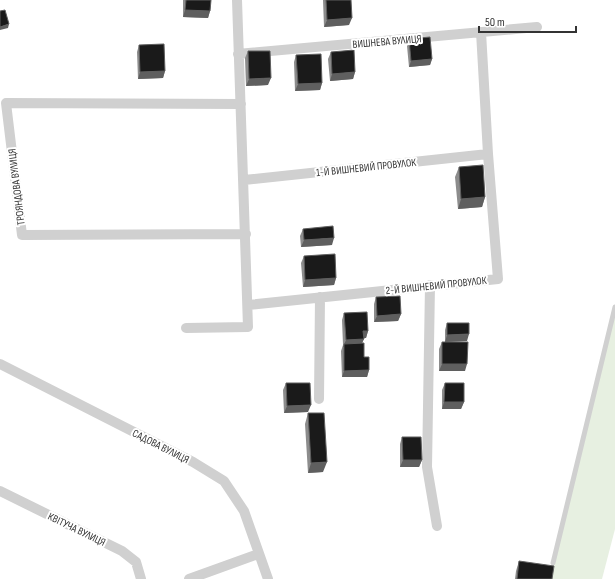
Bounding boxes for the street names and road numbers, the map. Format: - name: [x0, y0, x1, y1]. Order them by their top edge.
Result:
- street label: ВИШНЕВА ВУЛИЦЯ: [352, 32, 422, 51]
- street label: ТРОЯНДОВА ВУЛИЦЯ: [5, 148, 28, 226]
- street label: 1-Й ВИШНЕВИЙ ПРОВУЛОК: [315, 155, 417, 179]
- street label: 2-Й ВИШНЕВИЙ ПРОВУЛОК: [385, 273, 487, 297]
- street label: САДОВА ВУЛИЦЯ: [130, 427, 191, 466]
- street label: КВІТУЧА ВУЛИЦЯ: [46, 510, 108, 549]

